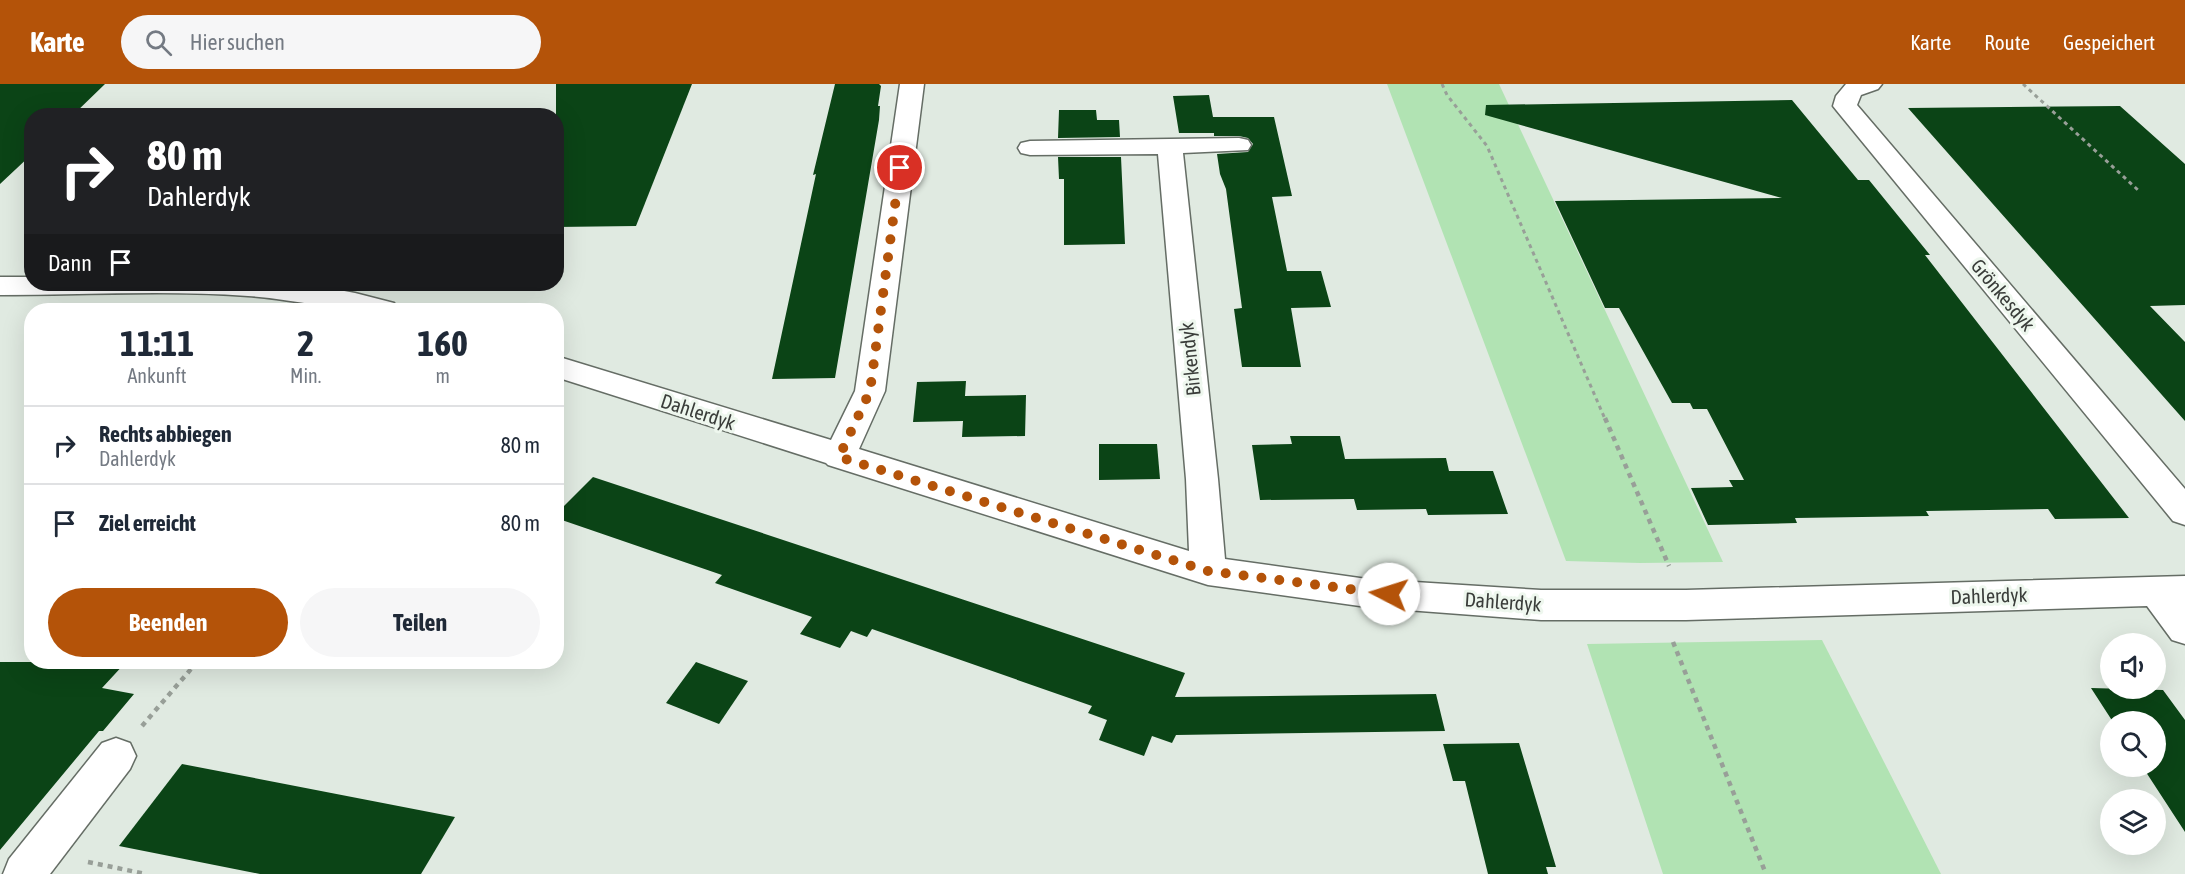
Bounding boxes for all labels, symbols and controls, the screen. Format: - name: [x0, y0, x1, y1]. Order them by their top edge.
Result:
- search box: [121, 15, 541, 69]
- text: Karte: [30, 26, 85, 58]
- icon: search: [142, 26, 175, 59]
- text: Hier suchen: [190, 29, 285, 55]
- text: Karte: [1910, 30, 1951, 54]
- text: Route: [1984, 30, 2030, 54]
- text: Gespeichert: [2063, 30, 2155, 54]
- text: 80 m: [147, 131, 222, 179]
- icon: right: [48, 132, 126, 210]
- pin: [874, 142, 925, 193]
- icon: arrive: [883, 151, 916, 184]
- text: Dahlerdyk: [147, 181, 251, 212]
- icon: arrive: [104, 246, 137, 279]
- text: Dann: [48, 250, 92, 276]
- street label: Grönkesdyk: [1967, 254, 2040, 335]
- street label: Birkendyk: [1174, 321, 1205, 397]
- text: 11:11: [120, 322, 194, 364]
- text: 2: [297, 322, 314, 364]
- text: 160: [417, 322, 468, 364]
- text: Ankunft: [128, 364, 186, 387]
- text: Min.: [290, 364, 321, 387]
- text: m: [435, 364, 450, 387]
- street label: Dahlerdyk: [658, 389, 738, 434]
- text: Rechts abbiegen: [99, 421, 232, 447]
- icon: right: [48, 429, 81, 462]
- text: 80 m: [500, 432, 540, 458]
- text: Dahlerdyk: [99, 447, 176, 470]
- icon: arrive: [48, 507, 81, 540]
- text: Ziel erreicht: [99, 510, 196, 536]
- text: 80 m: [500, 510, 540, 536]
- position arrow: [1357, 562, 1421, 626]
- street label: Dahlerdyk: [1950, 583, 2028, 608]
- street label: Dahlerdyk: [1464, 587, 1542, 616]
- button: Beenden: [48, 588, 288, 657]
- button: Teilen: [300, 588, 540, 657]
- map controls: [2100, 633, 2166, 855]
- button: sound: [2100, 633, 2166, 699]
- button: search: [2100, 711, 2166, 777]
- button: layers: [2100, 789, 2166, 855]

